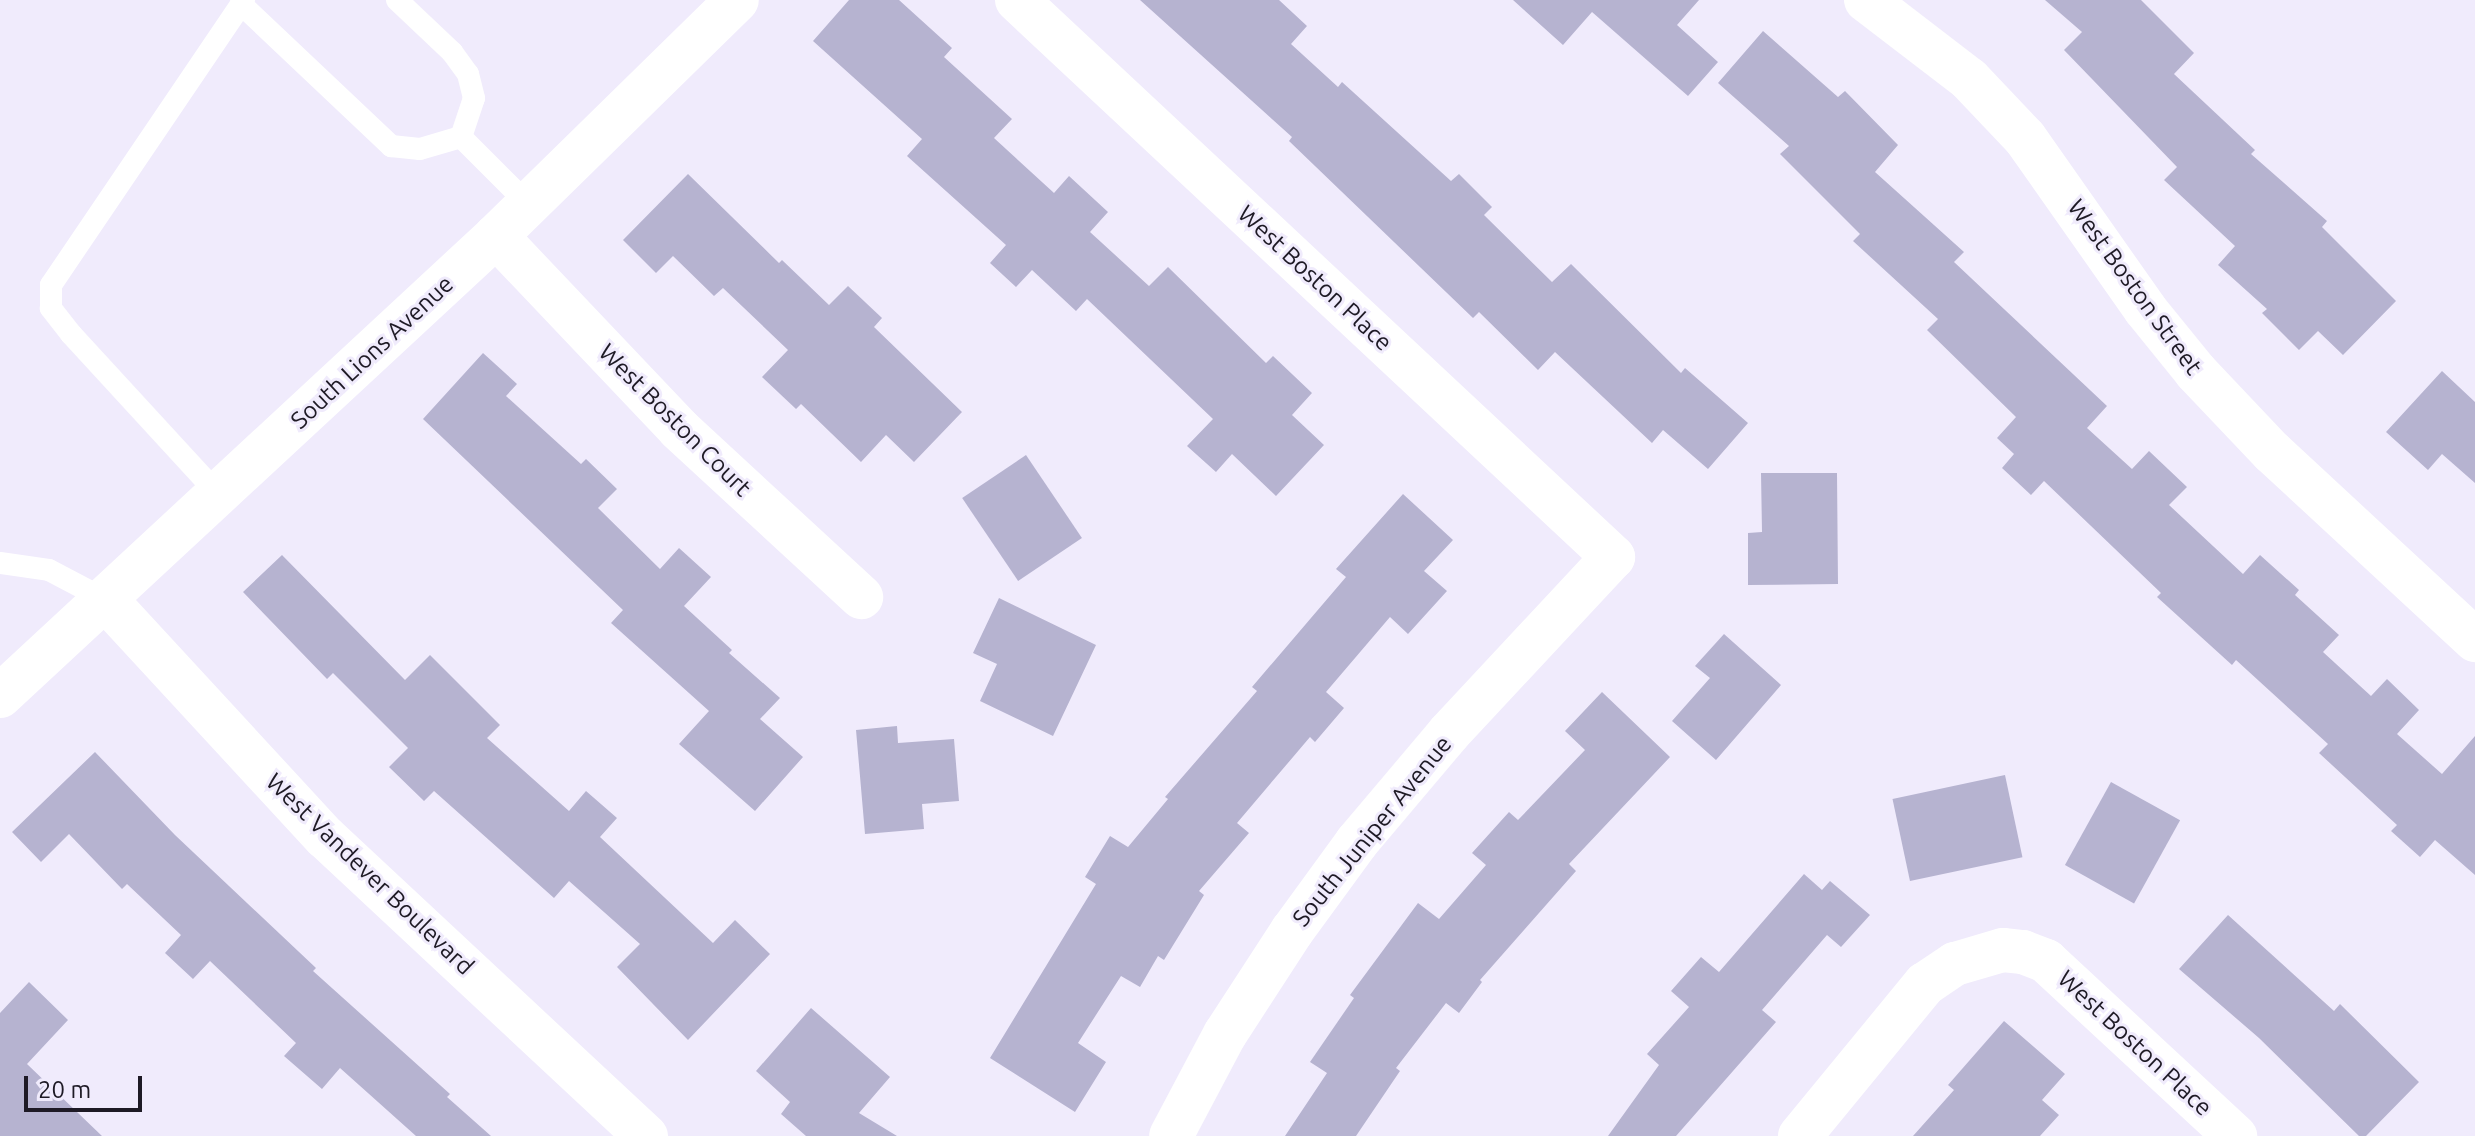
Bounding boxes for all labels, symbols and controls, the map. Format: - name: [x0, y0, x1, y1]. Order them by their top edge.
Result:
- street label: West Boston Street: [2062, 194, 2208, 380]
- street label: West Boston Place: [1232, 199, 1398, 357]
- street label: South Lions Avenue: [285, 269, 459, 435]
- street label: West Boston Court: [593, 338, 757, 502]
- street label: South Juniper Avenue: [1286, 730, 1458, 932]
- street label: West Vandever Boulevard: [260, 767, 480, 981]
- street label: West Boston Place: [2052, 964, 2218, 1122]
- scale bar: [28, 1060, 146, 1110]
- text: 20 m: [38, 1076, 91, 1103]

